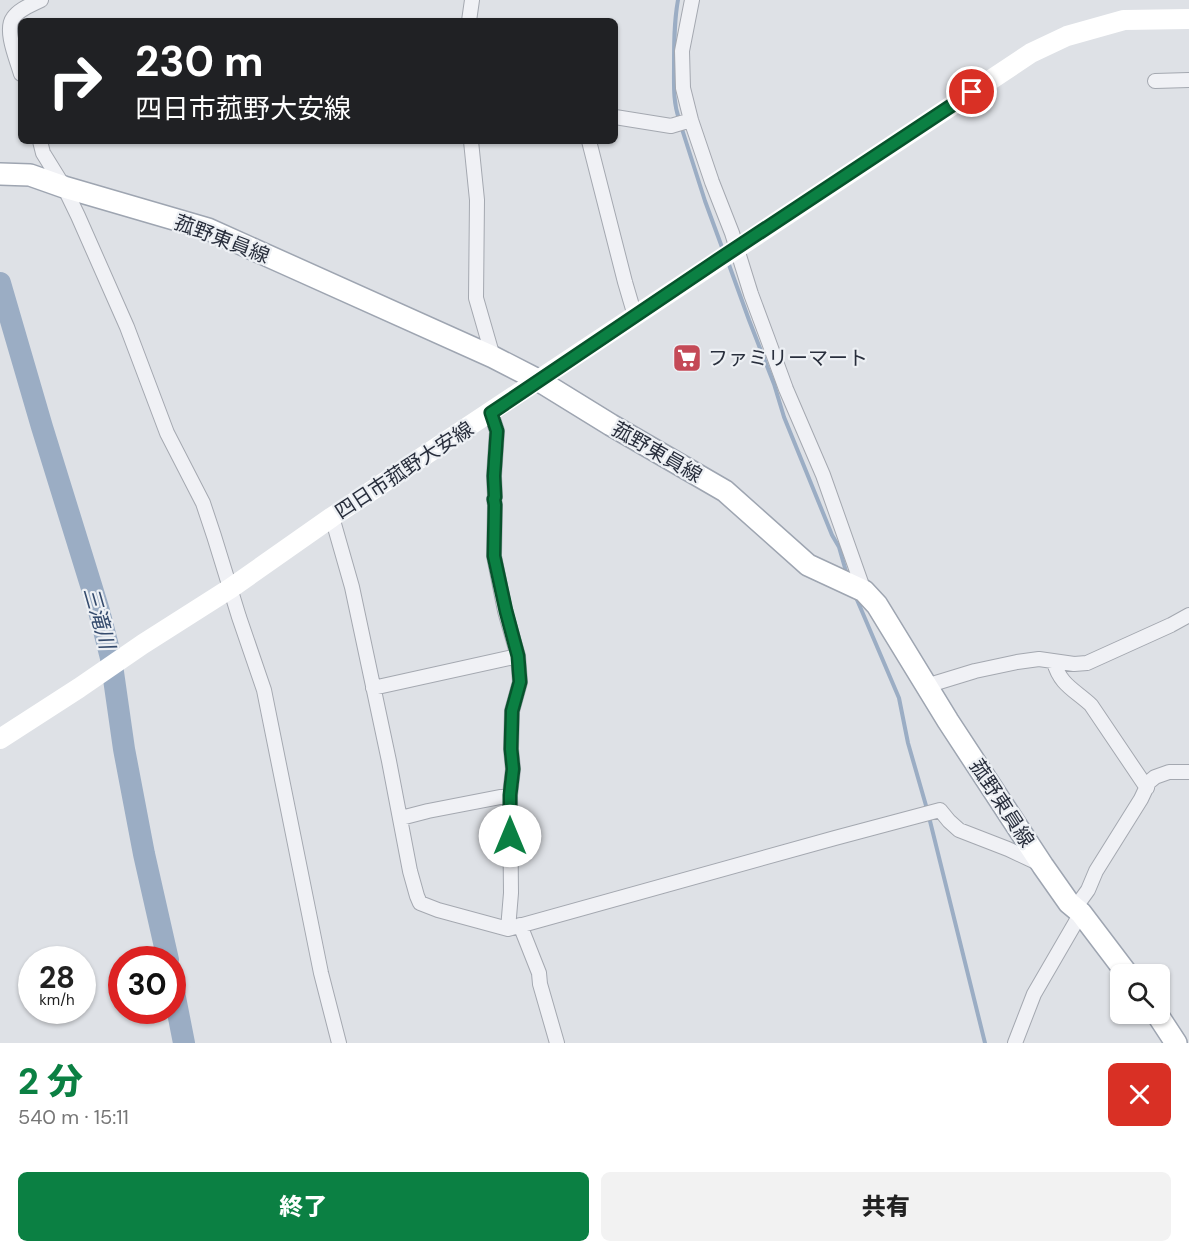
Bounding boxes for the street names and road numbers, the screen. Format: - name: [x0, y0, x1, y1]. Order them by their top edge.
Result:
- street label: 菰野東員線: [171, 209, 273, 269]
- street label: 四日市菰野大安線: [330, 416, 478, 524]
- street label: 菰野東員線: [607, 416, 707, 488]
- street label: 菰野東員線: [964, 754, 1040, 852]

